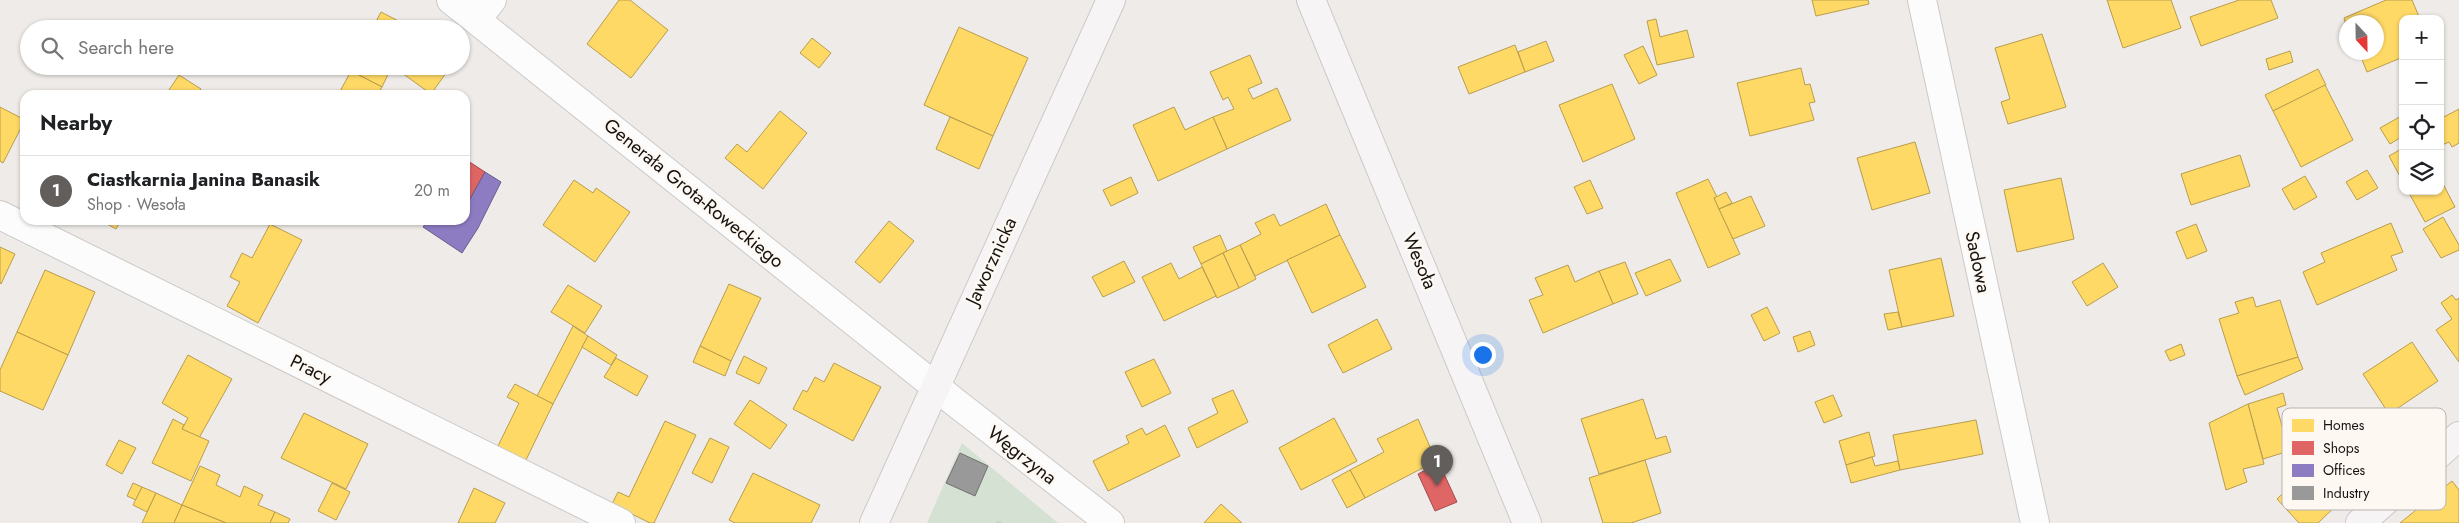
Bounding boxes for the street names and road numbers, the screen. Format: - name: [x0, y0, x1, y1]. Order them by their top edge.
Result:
- street label: Generała Grota-Roweckiego: [598, 112, 790, 274]
- street label: Jaworznicka: [958, 213, 1023, 312]
- street label: Wesoła: [1396, 229, 1444, 293]
- street label: Sadowa: [1958, 229, 1998, 295]
- street label: Pracy: [286, 347, 337, 391]
- street label: Węgrzyna: [982, 419, 1062, 491]

